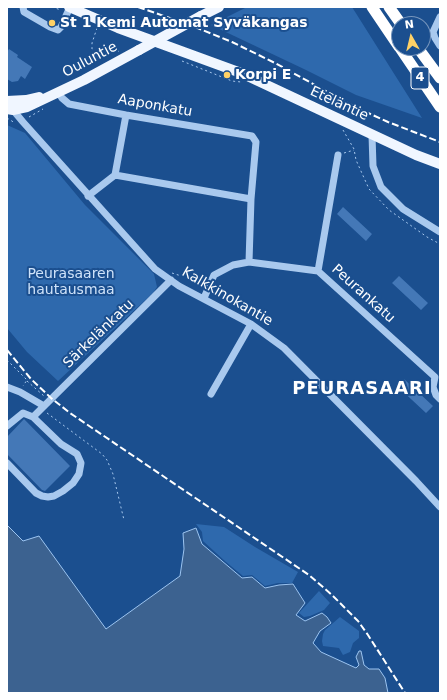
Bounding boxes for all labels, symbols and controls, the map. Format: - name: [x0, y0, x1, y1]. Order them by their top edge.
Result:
- place label: St 1 Kemi Automat Syväkangas: [60, 15, 308, 31]
- north arrow: [391, 16, 431, 56]
- marker: St 1 Kemi Automat Syväkangas: [47, 18, 57, 28]
- text: N: [404, 18, 415, 32]
- street label: Ouluntie: [60, 39, 120, 81]
- place label: Korpi E: [235, 67, 291, 83]
- road number: 4: [411, 67, 429, 89]
- marker: Korpi E: [222, 70, 232, 80]
- street label: Eteläntie: [307, 83, 371, 125]
- street label: Aaponkatu: [116, 91, 194, 121]
- street label: Peurankatu: [328, 261, 398, 327]
- street label: Kalkkinokantie: [179, 264, 275, 330]
- park label: Peurasaaren hautausmaa: [27, 266, 115, 298]
- street label: Särkelänkatu: [60, 296, 138, 372]
- district label: PEURASAARI: [292, 378, 432, 400]

